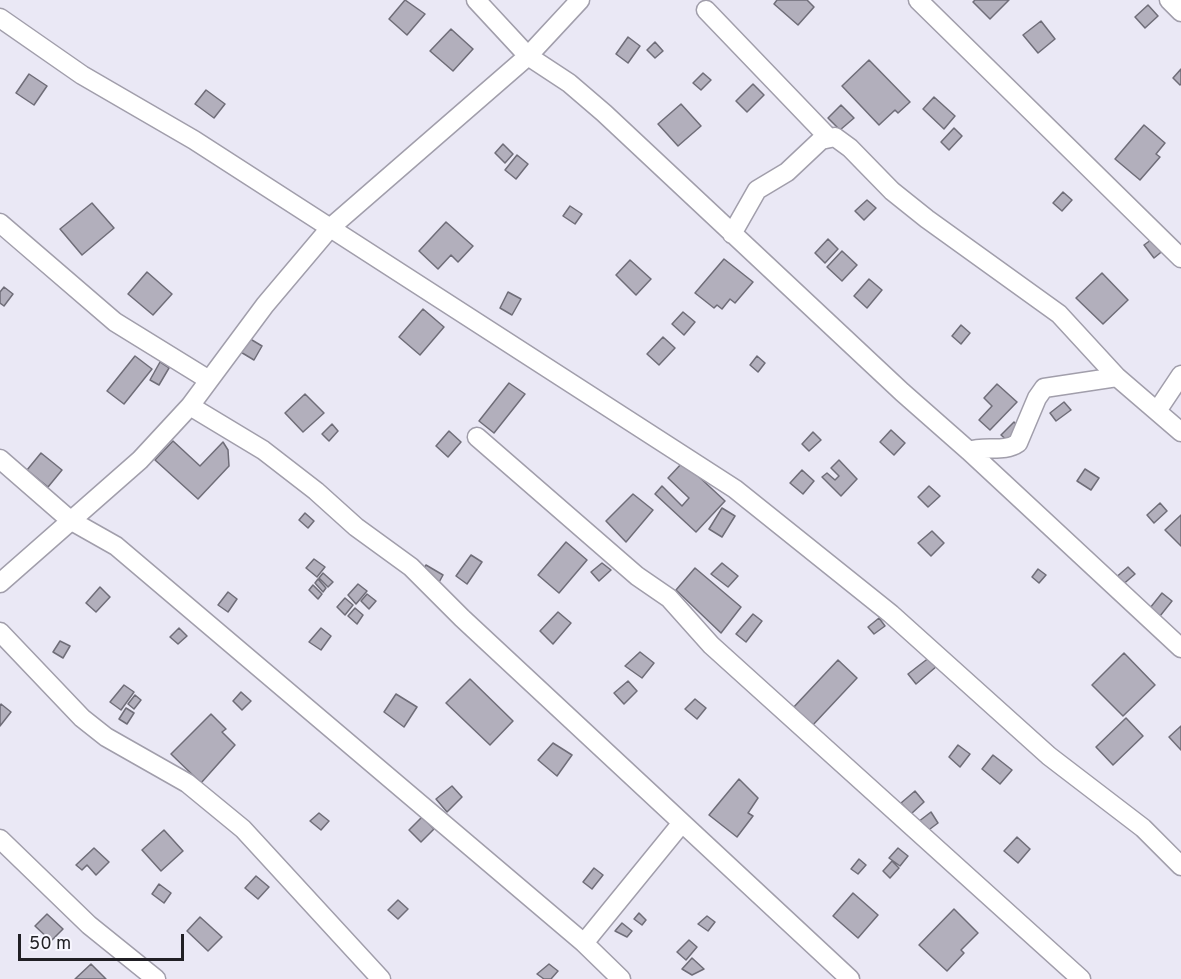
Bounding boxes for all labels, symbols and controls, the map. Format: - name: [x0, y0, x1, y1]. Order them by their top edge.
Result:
- scale bar: [21, 922, 188, 960]
- text: 50 m: [29, 933, 71, 956]

